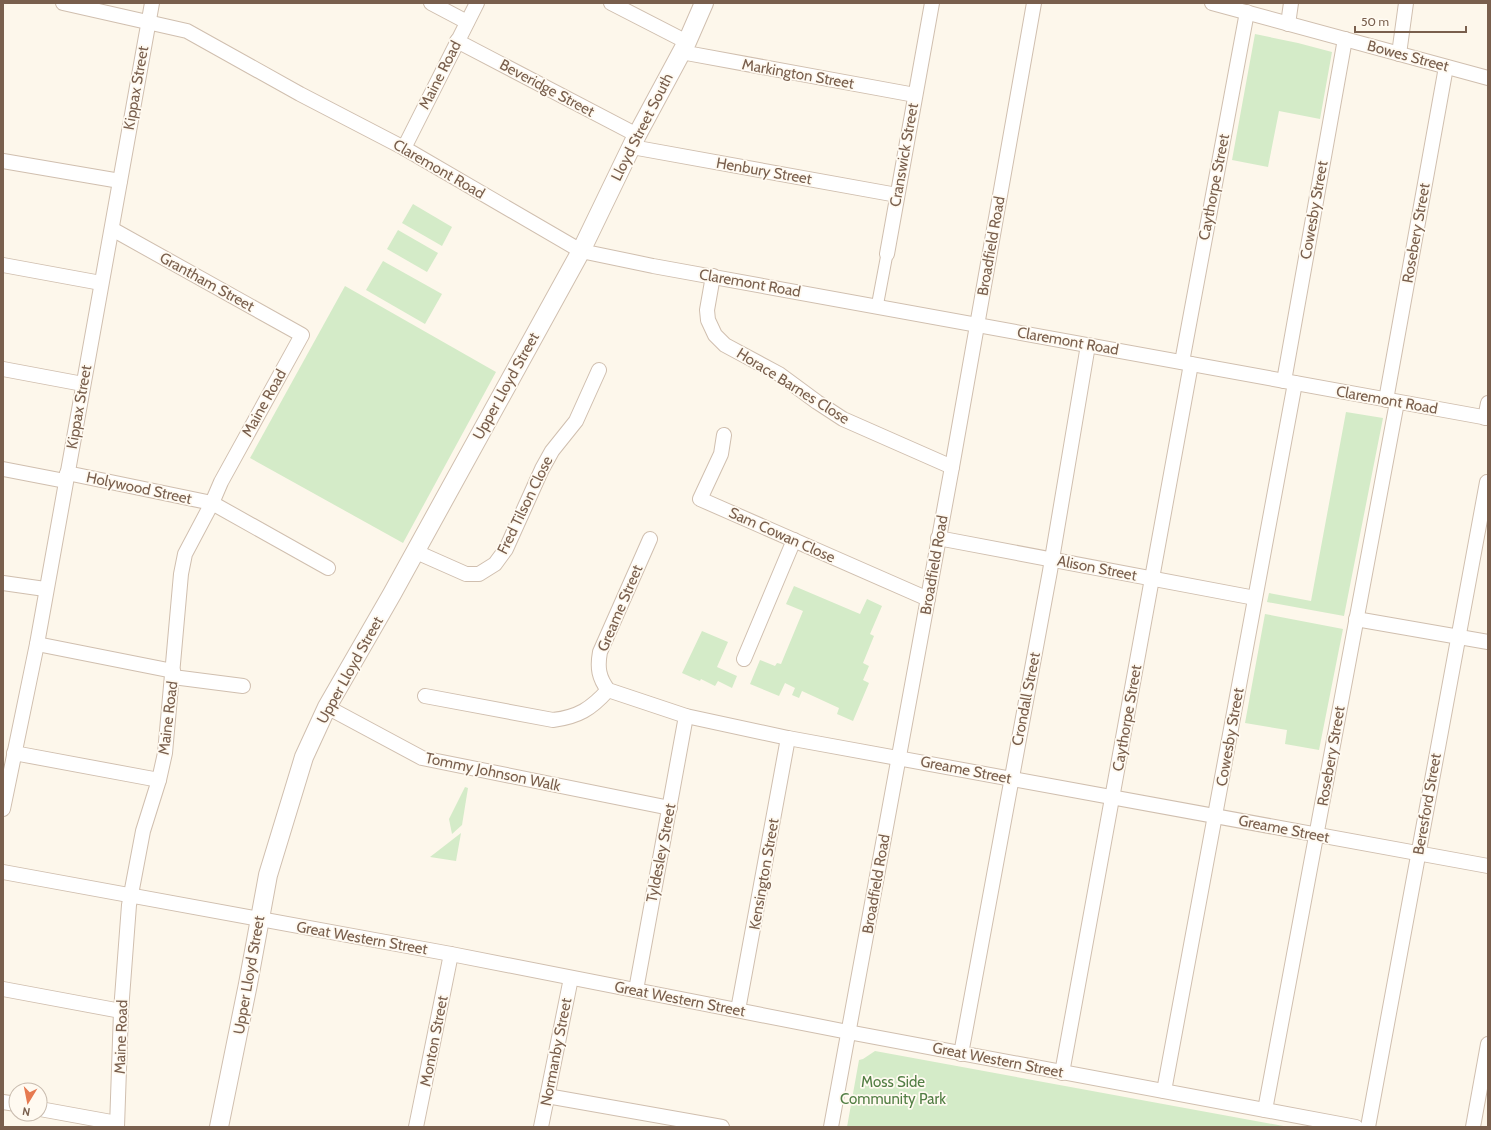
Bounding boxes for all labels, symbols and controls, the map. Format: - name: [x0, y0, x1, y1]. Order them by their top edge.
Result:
- scale bar: [1355, 8, 1466, 34]
- text: 50 m: [1361, 14, 1389, 29]
- street label: Bowes Street: [1365, 36, 1451, 76]
- street label: Maine Road: [415, 38, 465, 112]
- street label: Kippax Street: [120, 45, 152, 131]
- street label: Beveridge Street: [496, 55, 598, 121]
- street label: Markington Street: [741, 55, 855, 93]
- street label: Lloyd Street South: [607, 70, 677, 184]
- street label: Cranswick Street: [886, 102, 922, 208]
- street label: Caythorpe Street: [1195, 132, 1233, 242]
- street label: Claremont Road: [390, 135, 488, 203]
- street label: Henbury Street: [715, 154, 813, 188]
- street label: Cowesby Street: [1296, 159, 1332, 261]
- street label: Rosebery Street: [1398, 182, 1434, 284]
- street label: Broadfield Road: [973, 195, 1009, 297]
- street label: Grantham Street: [156, 249, 258, 315]
- street label: Claremont Road: [698, 265, 802, 301]
- street label: Claremont Road: [1016, 323, 1120, 359]
- street label: Upper Lloyd Street: [469, 329, 543, 443]
- street label: Horace Barnes Close: [733, 344, 853, 428]
- street label: Kippax Street: [63, 364, 95, 450]
- street label: Maine Road: [238, 366, 290, 440]
- street label: Claremont Road: [1335, 382, 1439, 418]
- street label: Fred Tilson Close: [494, 453, 557, 557]
- street label: Holywood Street: [85, 468, 193, 508]
- street label: Sam Cowan Close: [726, 504, 838, 567]
- street label: Broadfield Road: [916, 514, 952, 616]
- street label: Alison Street: [1056, 551, 1138, 585]
- street label: Greame Street: [594, 562, 646, 654]
- street label: Upper Lloyd Street: [313, 613, 387, 727]
- street label: Crondall Street: [1008, 651, 1044, 747]
- street label: Caythorpe Street: [1109, 663, 1145, 773]
- street label: Maine Road: [155, 680, 181, 756]
- street label: Cowesby Street: [1212, 686, 1248, 788]
- street label: Rosebery Street: [1313, 705, 1349, 807]
- street label: Tommy Johnson Walk: [424, 749, 563, 795]
- street label: Greame Street: [919, 752, 1013, 788]
- street label: Beresford Street: [1409, 752, 1445, 856]
- street label: Tyldesley Street: [643, 802, 679, 904]
- street label: Greame Street: [1237, 811, 1331, 847]
- street label: Kensington Street: [745, 817, 783, 931]
- street label: Broadfield Road: [858, 833, 894, 935]
- street label: Upper Lloyd Street: [230, 914, 268, 1036]
- street label: Great Western Street: [295, 918, 429, 958]
- street label: Great Western Street: [613, 977, 747, 1021]
- street label: Monton Street: [416, 994, 452, 1088]
- street label: Normanby Street: [537, 996, 575, 1108]
- street label: Maine Road: [111, 999, 131, 1075]
- street label: Great Western Street: [931, 1038, 1065, 1082]
- park label: Moss Side Community Park: [840, 1073, 946, 1108]
- north arrow: [8, 1082, 48, 1122]
- text: N: [21, 1104, 31, 1119]

